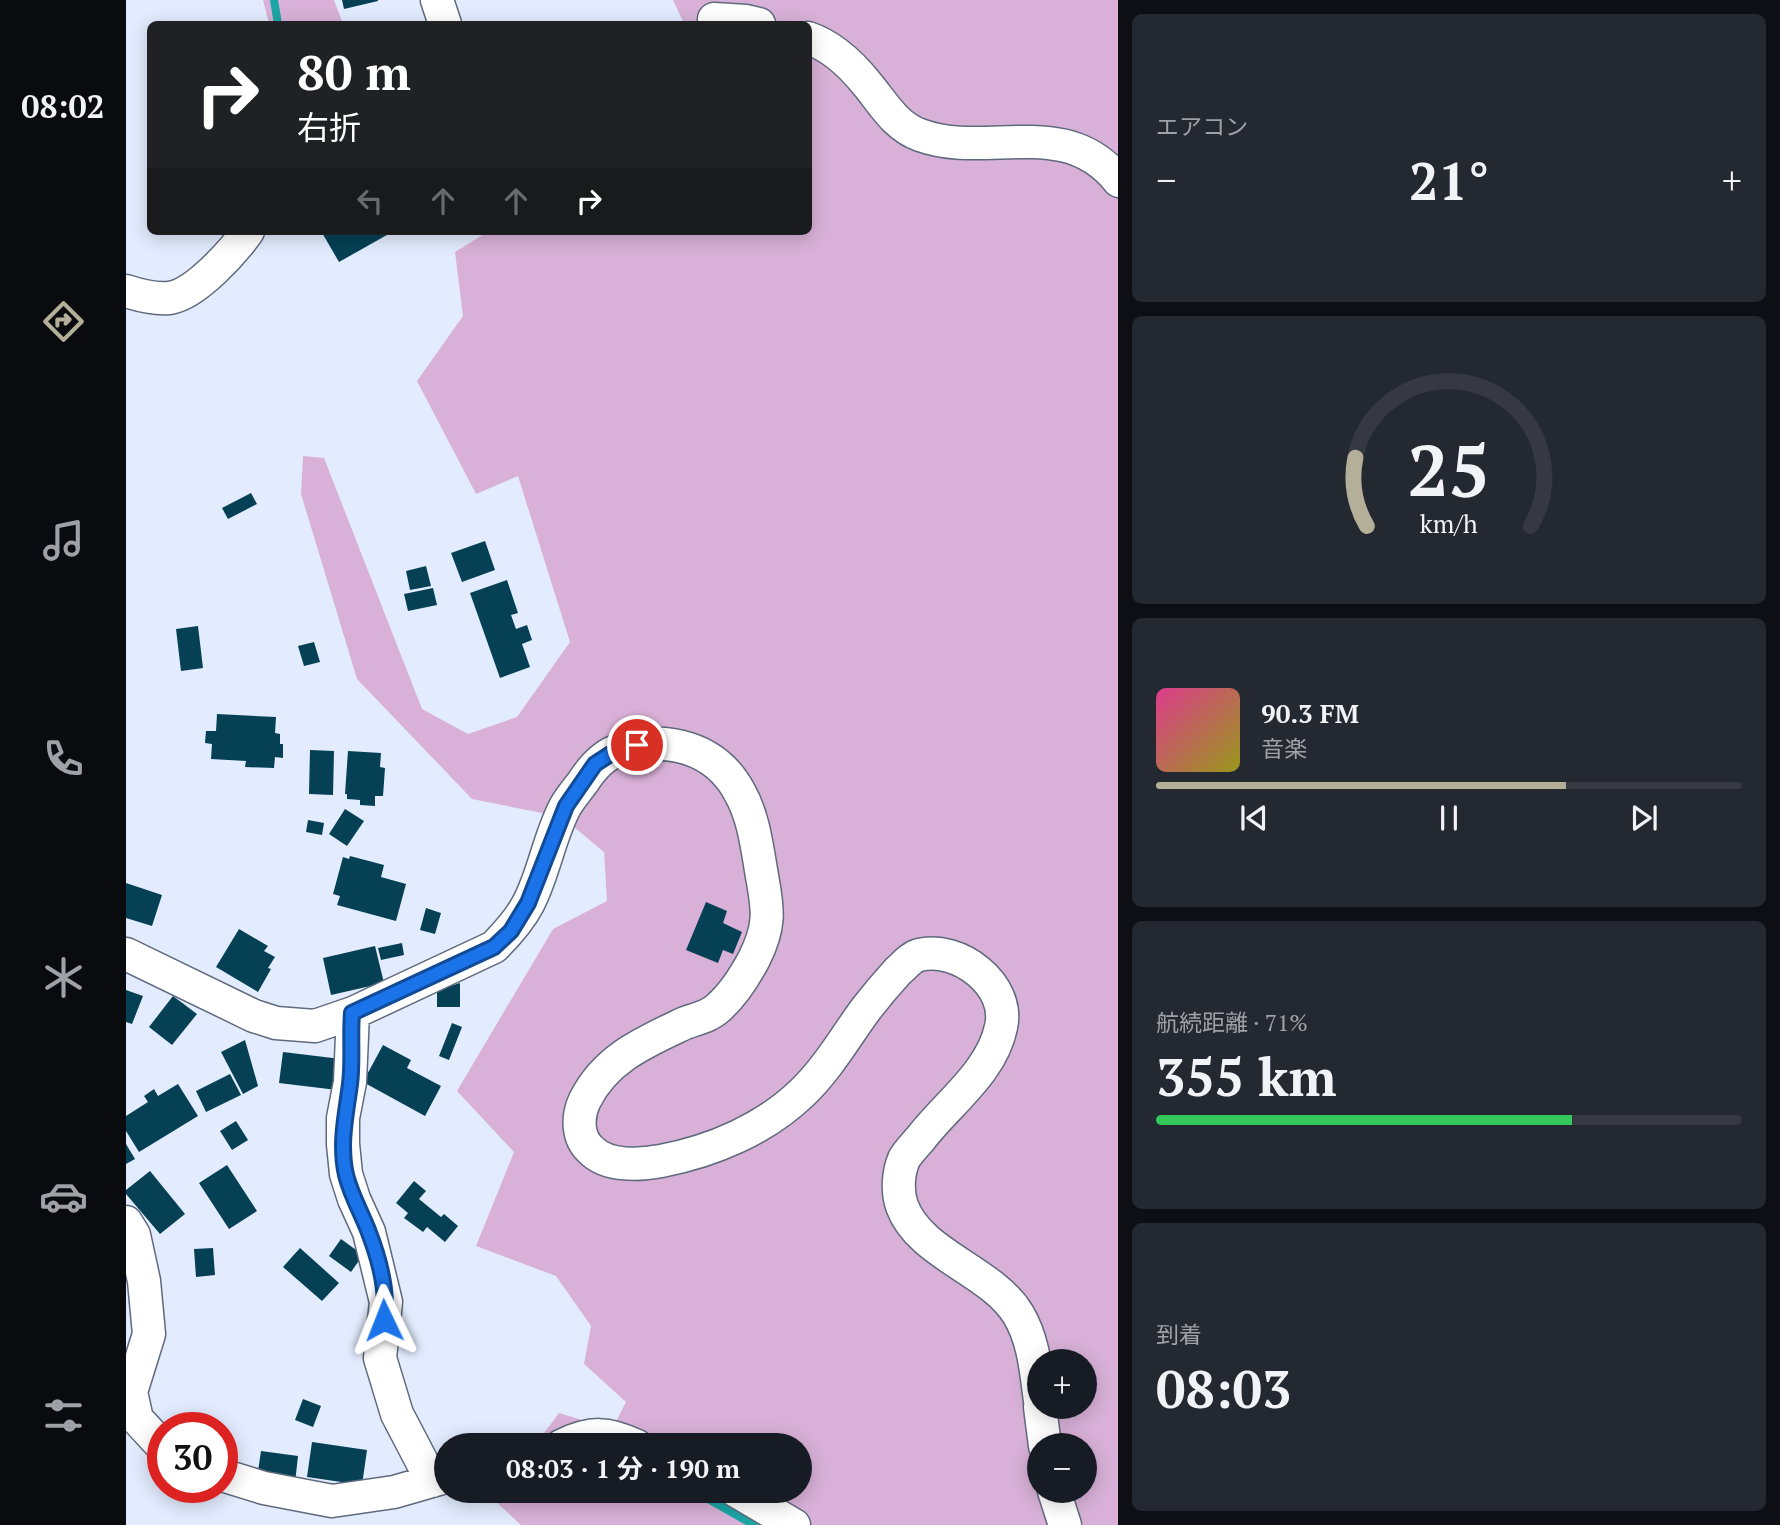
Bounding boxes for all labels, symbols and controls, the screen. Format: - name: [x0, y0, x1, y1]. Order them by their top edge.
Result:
- text: 80 m: [297, 39, 411, 104]
- icon: right: [182, 49, 273, 140]
- text: 08:02: [21, 85, 105, 127]
- text: 右折: [297, 106, 361, 148]
- text: エアコン: [1156, 111, 1248, 142]
- text: 21°: [1409, 146, 1489, 215]
- text: −: [1156, 155, 1176, 205]
- text: +: [1722, 155, 1742, 205]
- icon: left: [351, 182, 389, 220]
- icon: ahead: [424, 182, 462, 220]
- icon: ahead: [497, 182, 535, 220]
- icon: right: [570, 182, 608, 220]
- icon: directions: [39, 297, 88, 346]
- text: 25: [1408, 421, 1490, 518]
- text: km/h: [1420, 507, 1478, 540]
- icon: music: [39, 516, 88, 565]
- text: 90.3 FM: [1261, 696, 1359, 730]
- pin: [607, 715, 667, 775]
- icon: arrive: [618, 726, 656, 764]
- text: 音楽: [1261, 733, 1307, 764]
- icon: phone: [39, 734, 88, 783]
- icon: previous: [1235, 799, 1273, 837]
- icon: pause: [1430, 799, 1468, 837]
- icon: next: [1625, 799, 1663, 837]
- icon: climate: [39, 953, 88, 1002]
- text: 航続距離 · 71%: [1156, 1007, 1308, 1038]
- text: 355 km: [1156, 1042, 1337, 1111]
- icon: car: [39, 1172, 88, 1221]
- position arrow: [347, 1283, 421, 1357]
- text: 到着: [1156, 1319, 1202, 1350]
- map controls: [1027, 1349, 1097, 1503]
- button: +: [1027, 1349, 1097, 1419]
- text: 08:03: [1156, 1354, 1291, 1423]
- icon: filters: [39, 1391, 88, 1440]
- speed limit sign: 30: [147, 1412, 238, 1503]
- button: −: [1027, 1433, 1097, 1503]
- text: 08:03 · 1 分 · 190 m: [506, 1451, 740, 1485]

